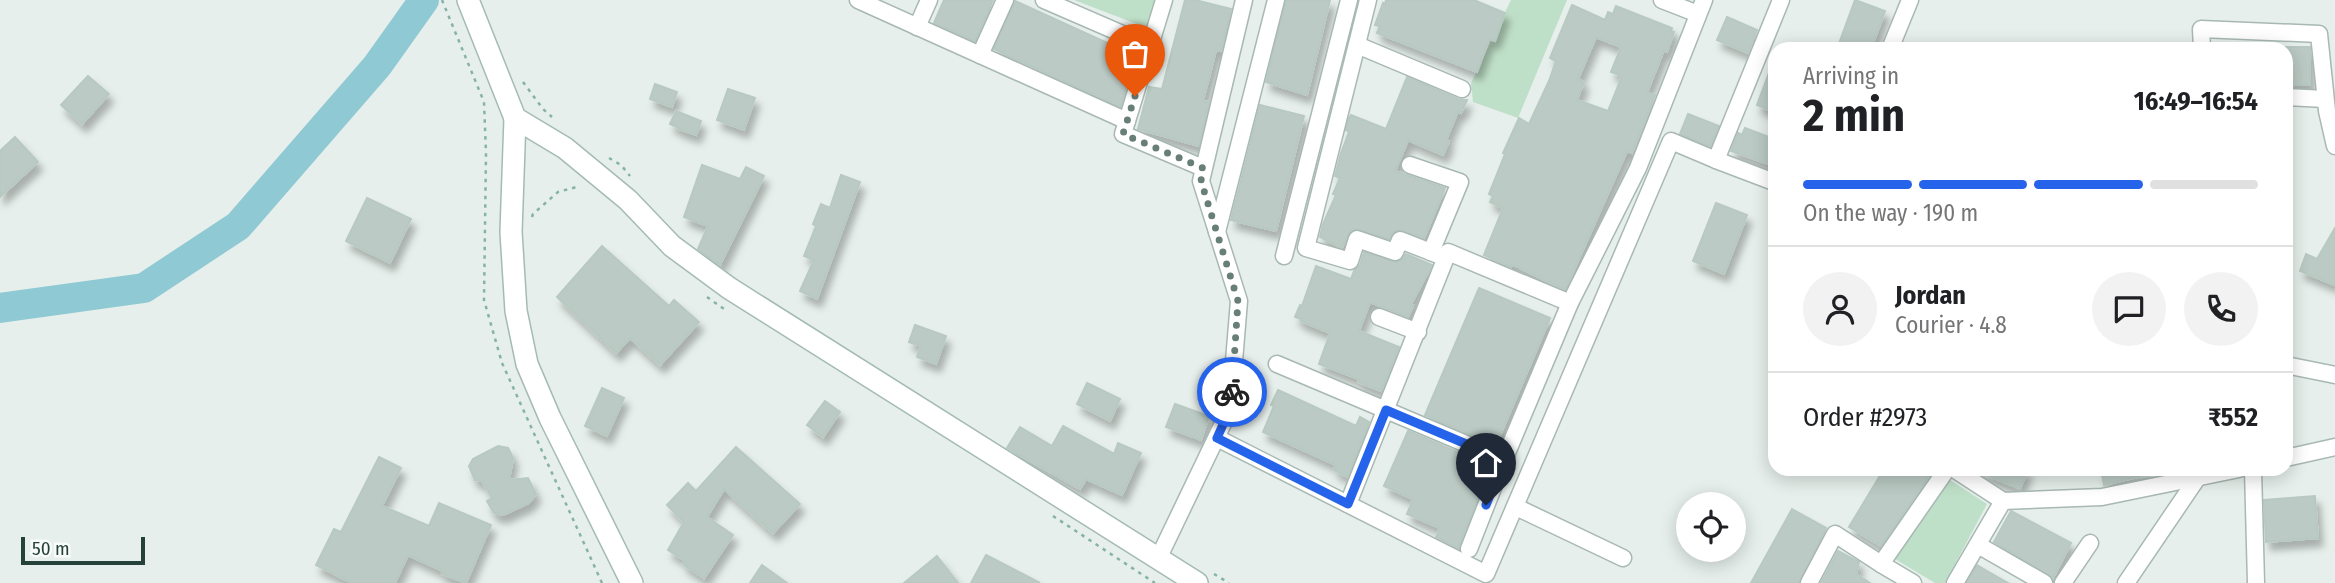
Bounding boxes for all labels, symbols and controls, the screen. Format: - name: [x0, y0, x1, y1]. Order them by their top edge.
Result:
- pin: [1105, 24, 1165, 96]
- icon: bag: [1116, 35, 1154, 73]
- text: Arriving in: [1803, 62, 1899, 90]
- text: 16:49–16:54: [2134, 86, 2258, 117]
- text: 2 min: [1803, 88, 1905, 143]
- text: On the way · 190 m: [1803, 199, 1978, 227]
- button: person: [1803, 272, 1877, 346]
- button: chat: [2092, 272, 2166, 346]
- button: phone: [2184, 272, 2258, 346]
- text: Jordan: [1895, 280, 1966, 311]
- text: Courier · 4.8: [1895, 311, 2007, 339]
- courier: [1197, 357, 1267, 427]
- icon: bike: [1213, 373, 1251, 411]
- text: Order #2973: [1803, 402, 1927, 433]
- text: ₹552: [2208, 402, 2258, 433]
- pin: [1456, 433, 1516, 505]
- icon: home: [1467, 444, 1505, 482]
- map controls: [1676, 492, 1746, 562]
- button: locate: [1676, 492, 1746, 562]
- scale bar: [21, 534, 145, 566]
- text: 50 m: [32, 537, 70, 560]

